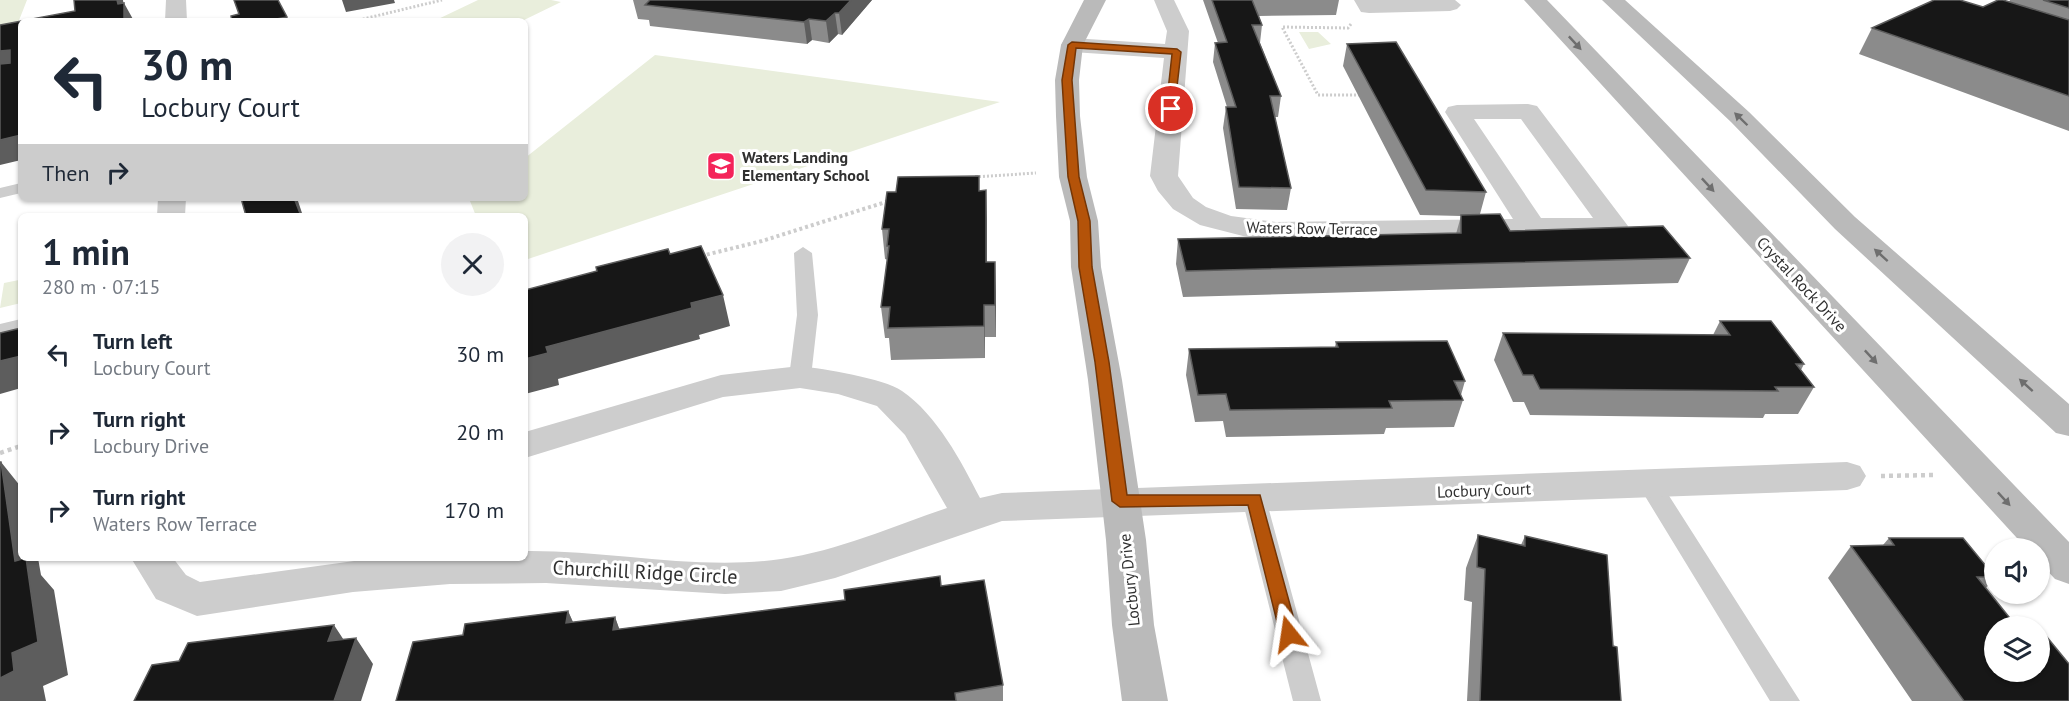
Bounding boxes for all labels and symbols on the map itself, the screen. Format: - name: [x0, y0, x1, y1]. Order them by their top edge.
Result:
- one-way arrow: [1568, 35, 1582, 50]
- pin: [1145, 83, 1196, 134]
- one-way arrow: [1734, 112, 1748, 126]
- place label: Waters Landing Elementary School: [742, 147, 869, 185]
- school or university icon: Waters Landing Elementary School: [705, 150, 737, 182]
- one-way arrow: [1701, 177, 1715, 191]
- street label: Waters Row Terrace: [1246, 217, 1378, 239]
- street label: Crystal Rock Drive: [1753, 232, 1851, 336]
- one-way arrow: [1873, 248, 1888, 262]
- one-way arrow: [1864, 350, 1878, 365]
- one-way arrow: [2018, 378, 2033, 392]
- street label: Locbury Court: [1437, 478, 1532, 502]
- one-way arrow: [1997, 492, 2011, 506]
- street label: Locbury Drive: [1114, 533, 1144, 627]
- street label: Churchill Ridge Circle: [552, 554, 738, 590]
- position arrow: [1257, 602, 1321, 666]

